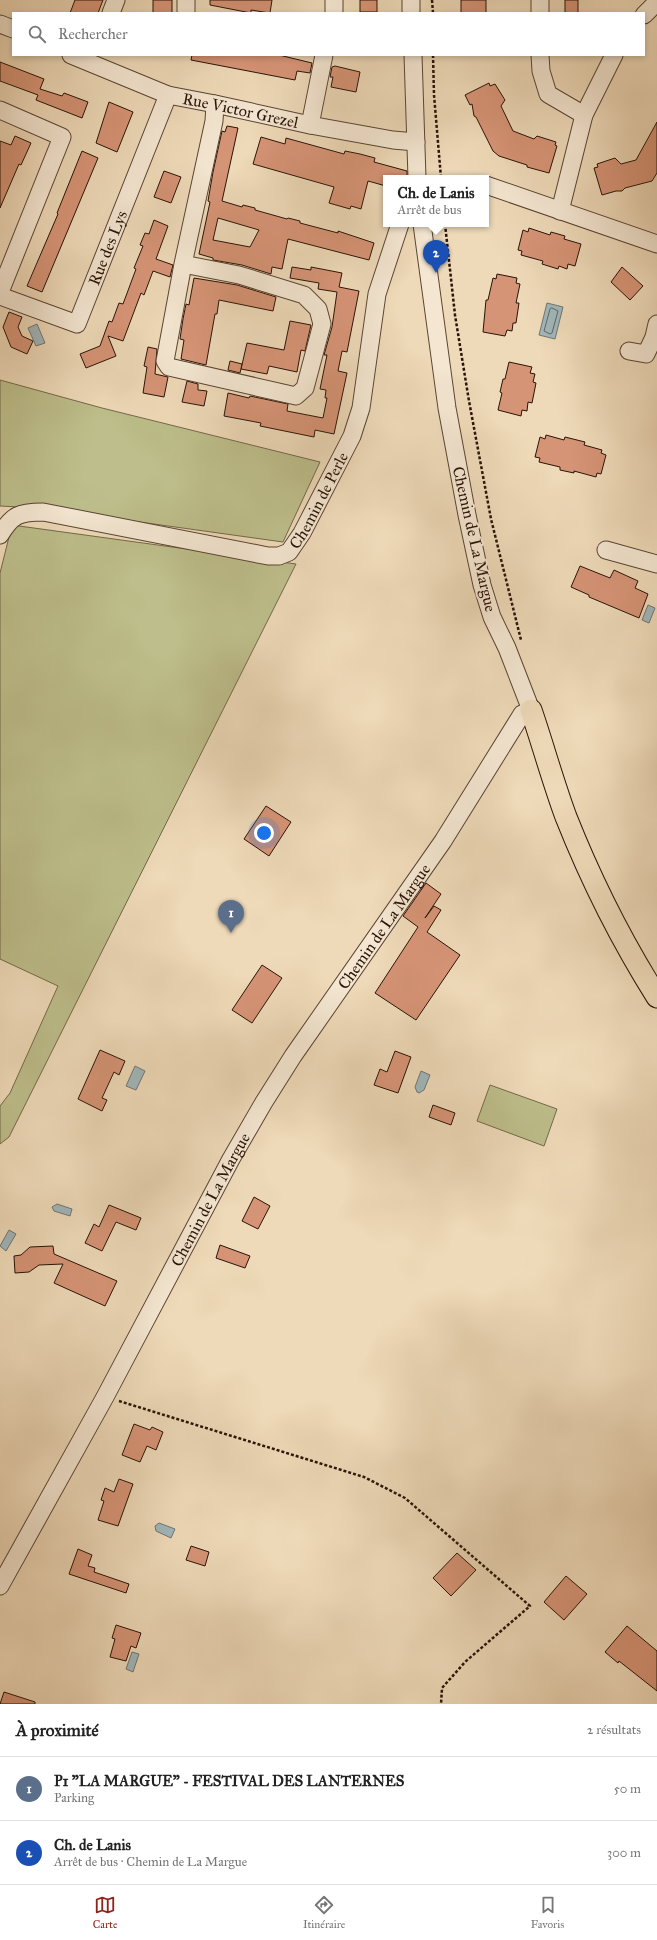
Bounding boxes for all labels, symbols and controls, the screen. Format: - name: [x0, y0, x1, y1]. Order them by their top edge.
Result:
- search box: [12, 12, 645, 56]
- icon: search: [26, 23, 48, 45]
- text: Rechercher: [58, 25, 128, 43]
- street label: Rue Victor Grezel: [181, 89, 301, 132]
- popup: [383, 175, 489, 227]
- text: Ch. de Lanis: [397, 184, 475, 202]
- text: Arrêt de bus: [397, 202, 461, 218]
- street label: Rue des Lys: [84, 208, 131, 288]
- pin: 2: [423, 240, 449, 273]
- street label: Chemin de Perle: [285, 449, 352, 553]
- street label: Chemin de La Margue: [448, 465, 501, 614]
- your location: [254, 823, 274, 843]
- street label: Chemin de La Margue: [334, 860, 434, 993]
- pin: 1: [218, 900, 244, 933]
- street label: Chemin de La Margue: [167, 1129, 254, 1270]
- text: À proximité: [16, 1720, 99, 1741]
- text: 2 résultats: [587, 1722, 641, 1738]
- text: P1 "LA MARGUE" - FESTIVAL DES LANTERNES: [54, 1772, 404, 1790]
- text: 1: [26, 1781, 32, 1797]
- text: 50 m: [614, 1781, 641, 1797]
- text: Parking: [54, 1790, 94, 1806]
- text: Ch. de Lanis: [54, 1836, 131, 1854]
- text: 2: [26, 1845, 32, 1861]
- text: 300 m: [607, 1845, 641, 1861]
- text: Arrêt de bus · Chemin de La Margue: [54, 1854, 247, 1870]
- tab: Carte: [93, 1894, 117, 1931]
- tab: Itinéraire: [303, 1894, 345, 1931]
- tab: Favoris: [531, 1894, 564, 1931]

